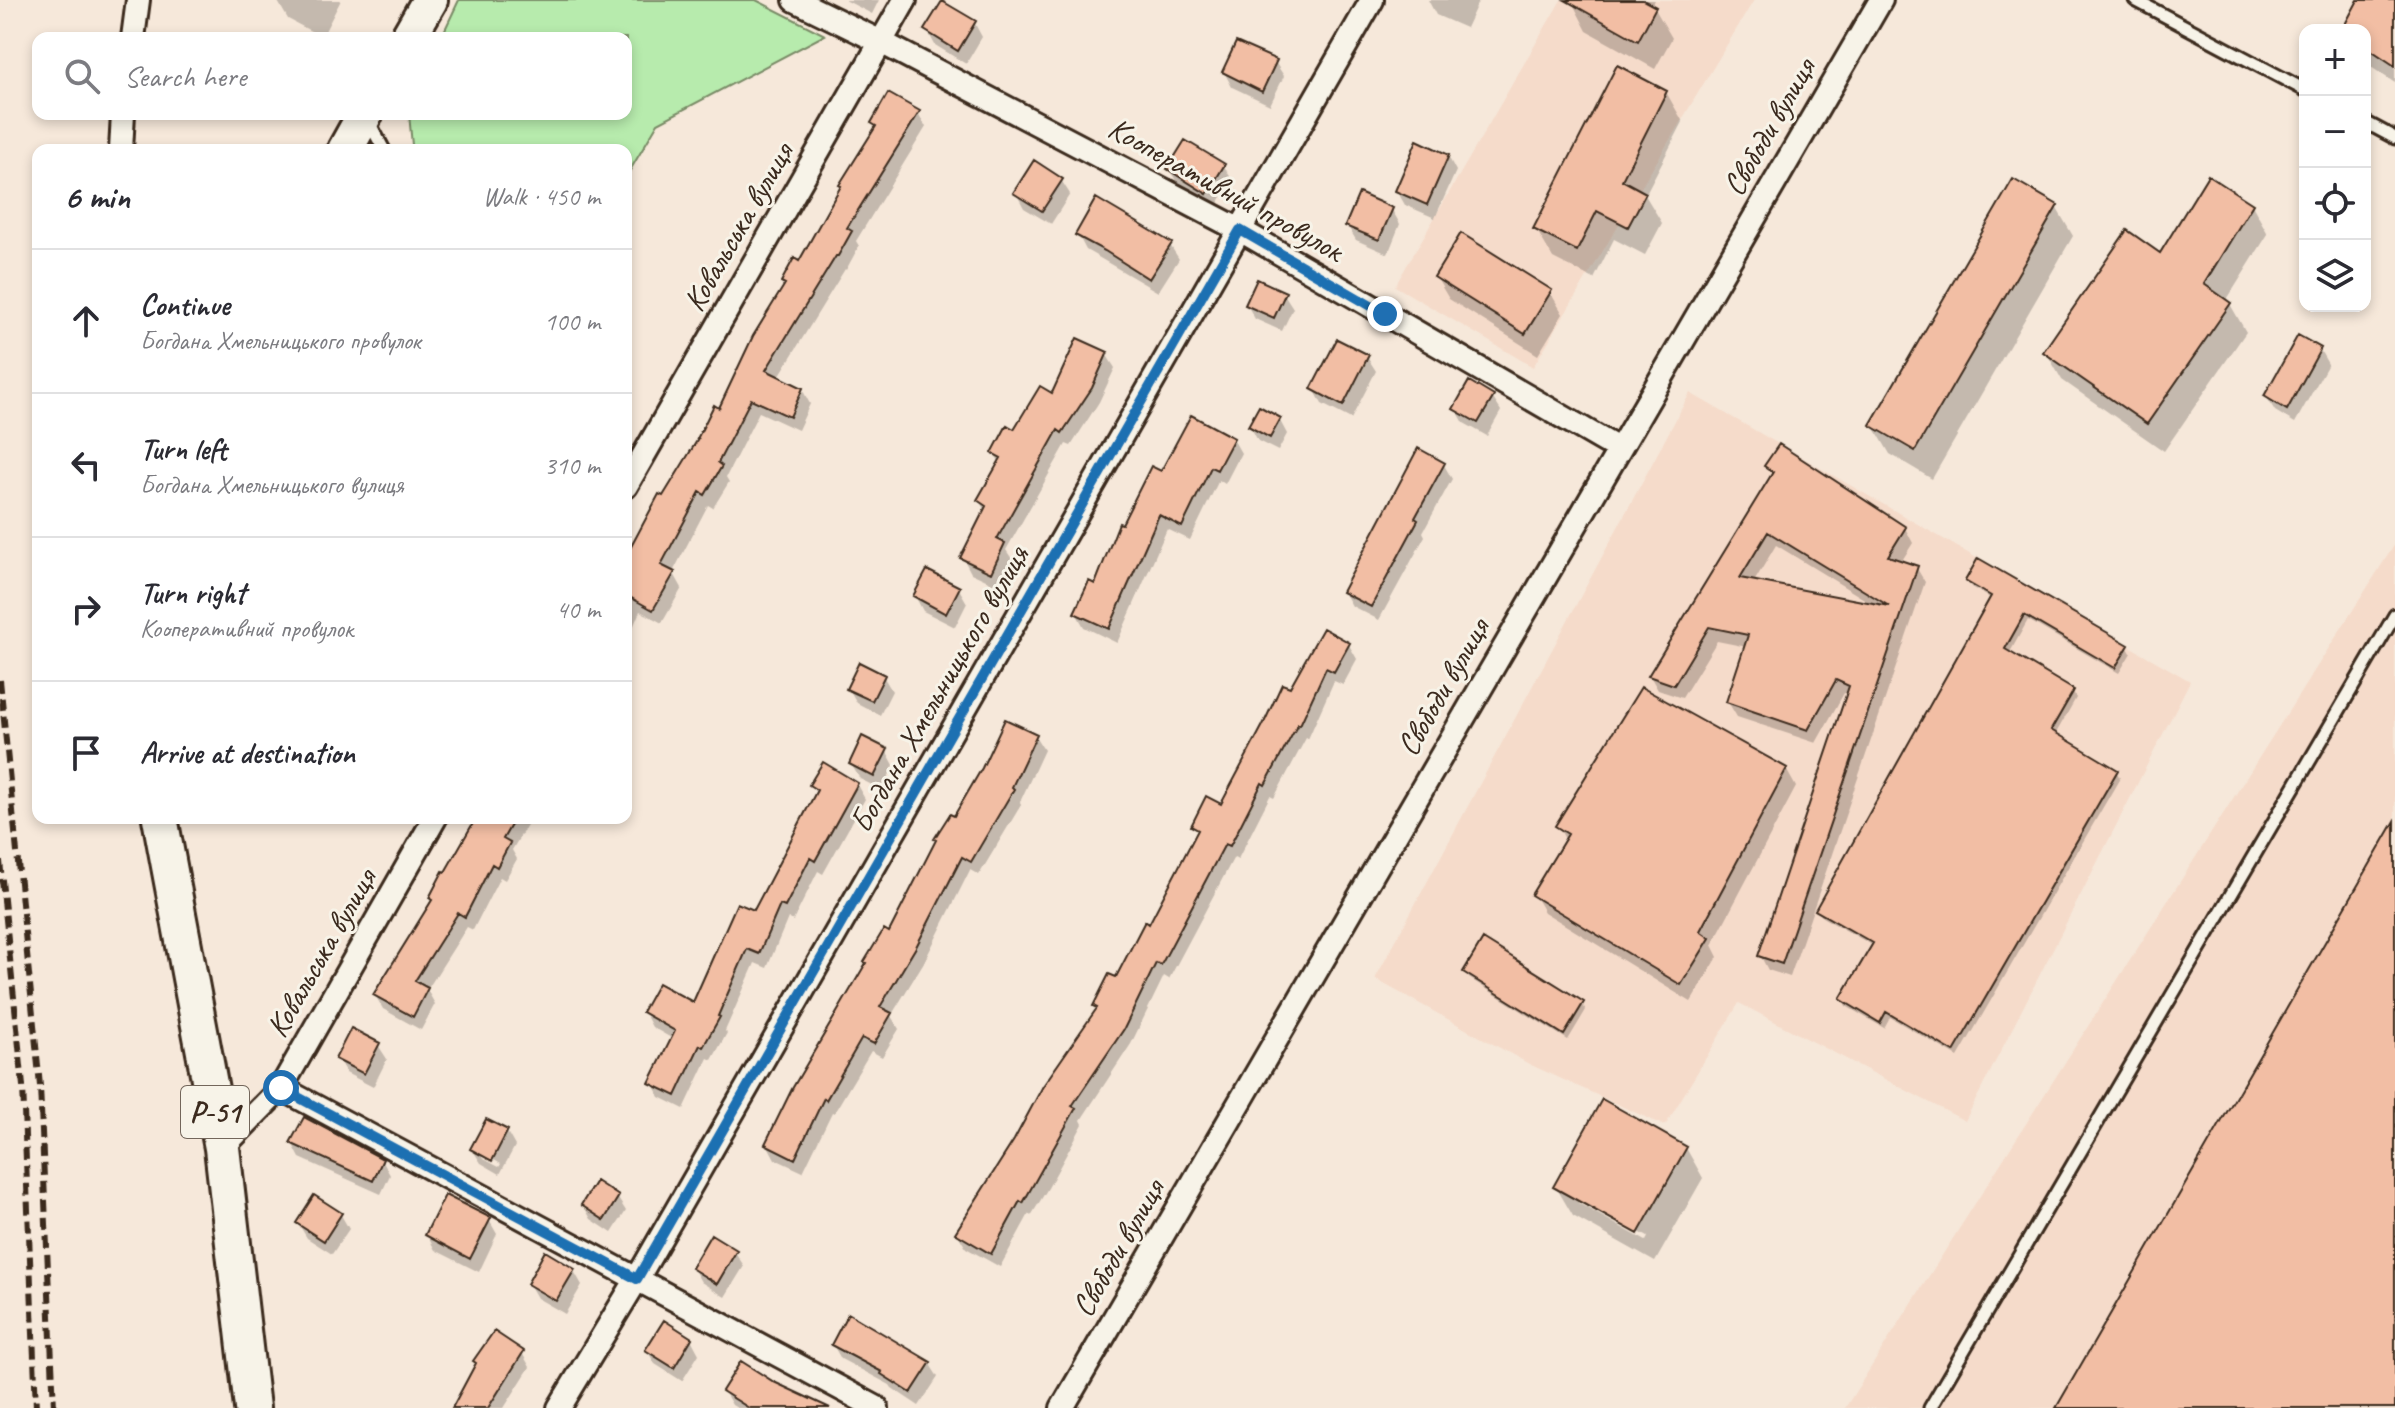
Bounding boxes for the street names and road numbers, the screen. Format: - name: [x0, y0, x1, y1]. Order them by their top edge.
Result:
- street label: Свободи вулиця: [1713, 49, 1826, 203]
- street label: Кооперативний провулок: [1101, 107, 1353, 272]
- street label: Ковальська вулиця: [673, 134, 804, 319]
- street label: Богдана Хмельницького вулиця: [840, 537, 1039, 840]
- street label: Свободи вулиця: [1387, 609, 1500, 763]
- street label: Ковальська вулиця: [256, 860, 387, 1045]
- road number: Р-51: [181, 1086, 249, 1138]
- street label: Свободи вулиця: [1062, 1170, 1175, 1324]

